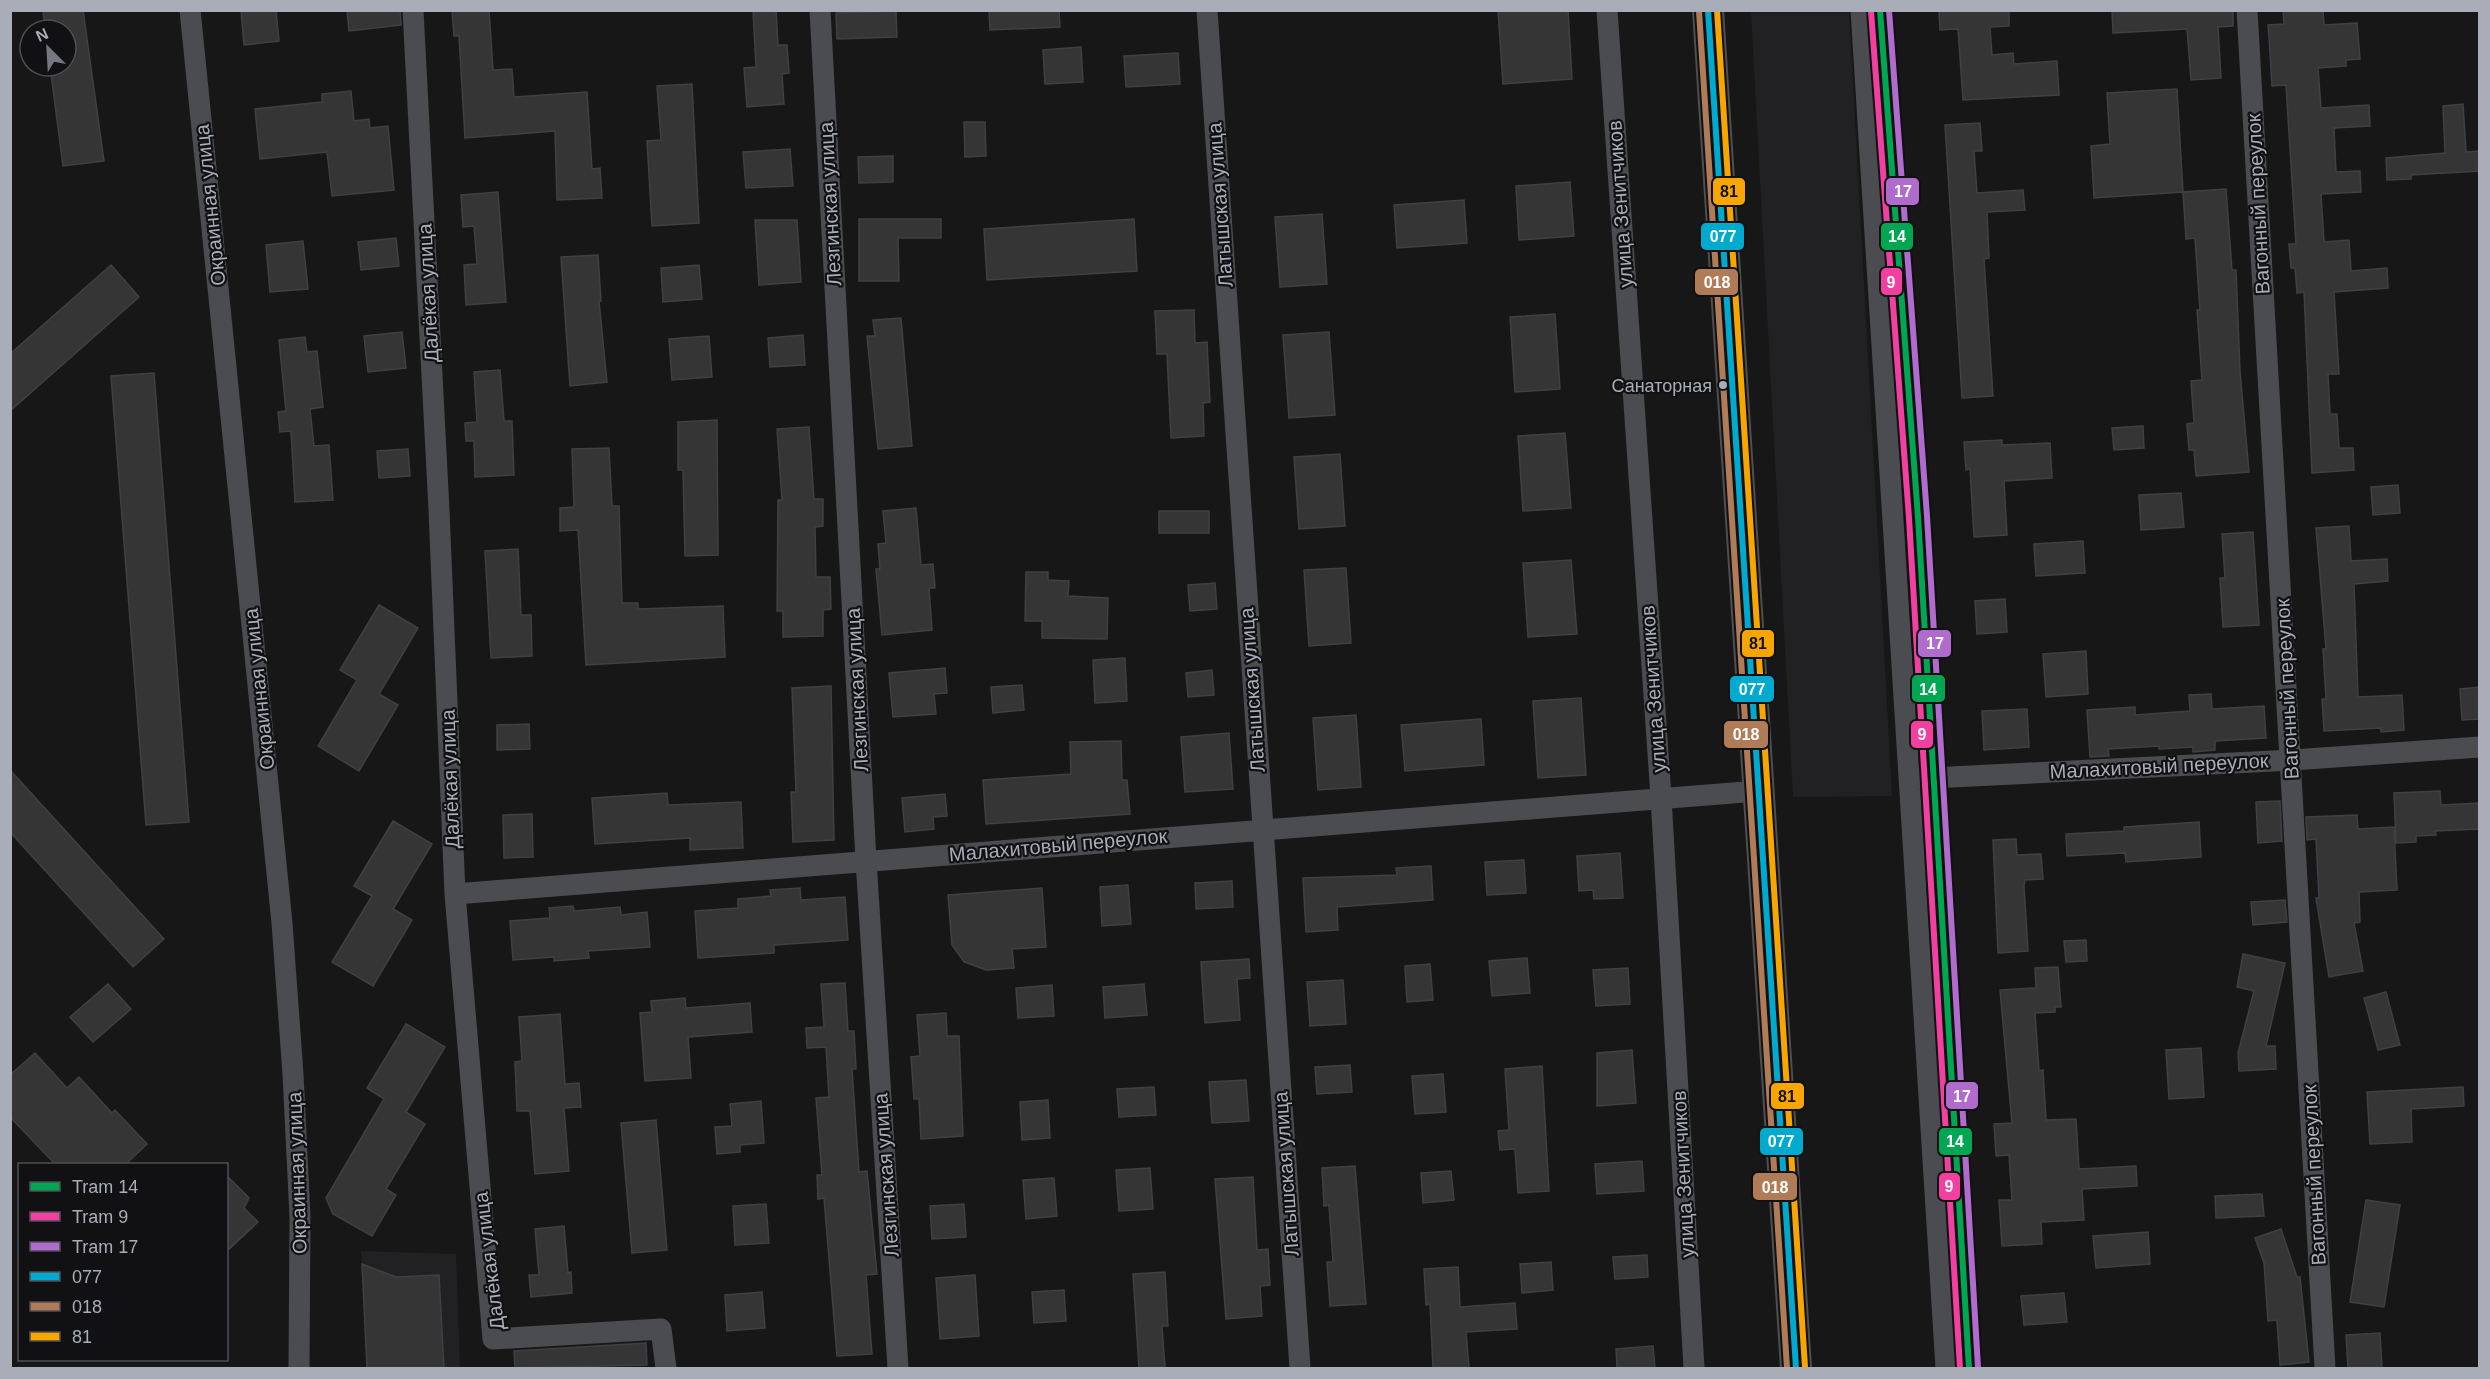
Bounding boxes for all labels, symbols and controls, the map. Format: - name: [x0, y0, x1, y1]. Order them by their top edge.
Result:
- north arrow: [18, 18, 78, 78]
- text: N: [33, 25, 51, 45]
- street label: Вагонный переулок: [2242, 113, 2274, 295]
- street label: улица Зенитчиков: [1603, 120, 1637, 288]
- street label: Лезгинская улица: [815, 121, 845, 287]
- street label: Латышская улица: [1203, 121, 1237, 288]
- street label: Окраинная улица: [190, 122, 229, 287]
- line badge: 81: [1712, 177, 1746, 206]
- line badge: 17: [1885, 177, 1920, 206]
- text: 81: [1720, 183, 1738, 200]
- text: 17: [1894, 183, 1912, 200]
- street label: Далёкая улица: [413, 222, 443, 363]
- line badge: 077: [1700, 222, 1745, 251]
- line badge: 14: [1880, 222, 1914, 251]
- text: 077: [1710, 228, 1736, 245]
- text: 14: [1888, 228, 1906, 245]
- line badge: 9: [1880, 267, 1903, 296]
- line badge: 018: [1694, 268, 1739, 296]
- text: 018: [1704, 274, 1730, 291]
- text: 9: [1887, 274, 1896, 291]
- place label: Санаторная: [1611, 376, 1712, 396]
- marker: Санаторная: [1717, 379, 1729, 391]
- street label: Вагонный переулок: [2271, 598, 2303, 780]
- street label: улица Зенитчиков: [1636, 605, 1670, 773]
- street label: Окраинная улица: [239, 606, 278, 771]
- street label: Латышская улица: [1235, 606, 1269, 773]
- street label: Лезгинская улица: [842, 607, 872, 773]
- line badge: 81: [1741, 629, 1775, 658]
- line badge: 17: [1917, 629, 1952, 658]
- text: 81: [1749, 635, 1767, 652]
- text: 17: [1926, 635, 1944, 652]
- line badge: 14: [1911, 674, 1946, 703]
- line badge: 077: [1729, 675, 1775, 703]
- text: 077: [1739, 681, 1765, 698]
- text: 14: [1919, 681, 1937, 698]
- street label: Далёкая улица: [437, 708, 463, 849]
- line badge: 018: [1723, 720, 1769, 749]
- line badge: 9: [1910, 720, 1934, 749]
- text: 018: [1733, 726, 1759, 743]
- text: 9: [1918, 726, 1927, 743]
- street label: Малахитовый переулок: [2049, 749, 2269, 783]
- street label: Малахитовый переулок: [948, 824, 1168, 866]
- line badge: 17: [1945, 1081, 1979, 1110]
- line badge: 81: [1770, 1082, 1805, 1110]
- street label: Вагонный переулок: [2298, 1084, 2330, 1266]
- text: 81: [1778, 1088, 1796, 1105]
- text: 17: [1953, 1088, 1971, 1105]
- street label: Латышская улица: [1269, 1090, 1303, 1257]
- street label: улица Зенитчиков: [1668, 1090, 1698, 1258]
- street label: Окраинная улица: [283, 1091, 311, 1254]
- street label: Лезгинская улица: [869, 1091, 903, 1258]
- line badge: 077: [1759, 1127, 1804, 1156]
- line badge: 14: [1938, 1127, 1973, 1156]
- text: 077: [1768, 1133, 1794, 1150]
- text: 14: [1946, 1133, 1964, 1150]
- legend: [18, 1163, 228, 1361]
- line badge: 018: [1752, 1172, 1798, 1201]
- line badge: 9: [1938, 1172, 1961, 1201]
- text: Tram 14: [72, 1177, 138, 1197]
- text: 9: [1945, 1178, 1954, 1195]
- text: 018: [1762, 1179, 1788, 1196]
- street label: Далёкая улица: [469, 1190, 508, 1331]
- text: Tram 9: [72, 1207, 128, 1227]
- text: Tram 17: [72, 1237, 138, 1257]
- text: 077: [72, 1267, 102, 1287]
- text: 018: [72, 1297, 102, 1317]
- text: 81: [72, 1327, 92, 1347]

